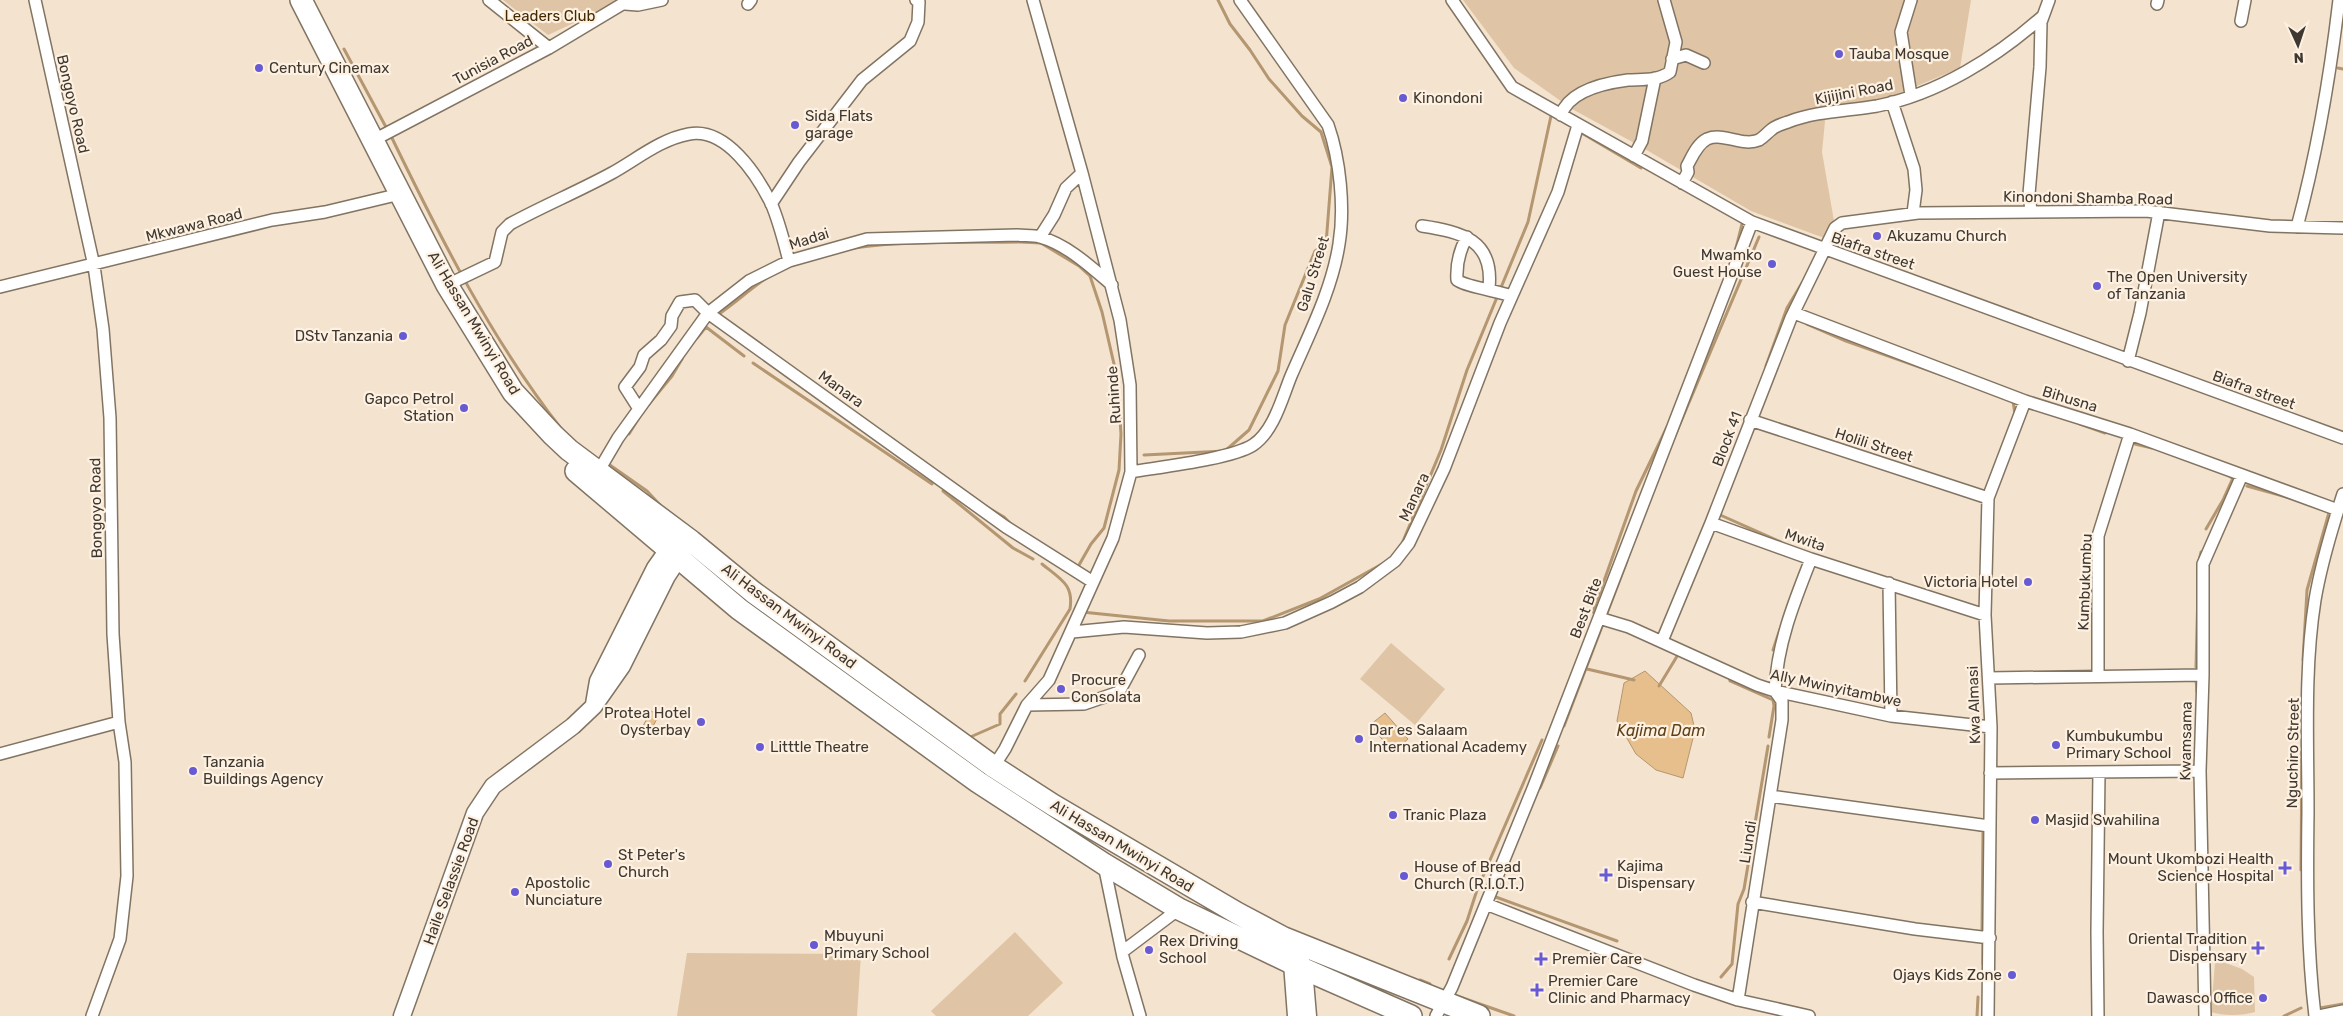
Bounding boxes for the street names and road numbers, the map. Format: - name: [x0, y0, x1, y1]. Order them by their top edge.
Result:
- street label: Tunisia Road: [450, 31, 536, 89]
- street label: Bongoyo Road: [53, 53, 93, 155]
- street label: Kijijini Road: [1813, 76, 1895, 108]
- street label: Kinondoni Shamba Road: [2003, 188, 2173, 208]
- street label: Mkwawa Road: [144, 204, 244, 246]
- street label: Madai: [787, 224, 831, 254]
- street label: Biafra street: [1829, 228, 1917, 274]
- street label: Galu Street: [1293, 234, 1333, 314]
- street label: Ali Hassan Mwinyi Road: [424, 248, 524, 398]
- street label: Ruhinde: [1103, 365, 1125, 425]
- street label: Manara: [815, 367, 867, 411]
- street label: Biafra street: [2210, 367, 2298, 413]
- street label: Bihusna: [2040, 382, 2100, 416]
- street label: Block 41: [1708, 409, 1746, 469]
- street label: Holili Street: [1833, 424, 1915, 466]
- street label: Bongoyo Road: [86, 457, 106, 559]
- street label: Manara: [1395, 470, 1433, 524]
- street label: Mwita: [1782, 525, 1828, 555]
- street label: Kumbukumbu: [2074, 533, 2096, 631]
- street label: Ali Hassan Mwinyi Road: [718, 559, 860, 673]
- street label: Best Bite: [1566, 575, 1606, 641]
- street label: Ally Mwinyitambwe: [1769, 665, 1903, 711]
- street label: Kwa Almasi: [1964, 666, 1984, 744]
- street label: Nguchiro Street: [2283, 697, 2303, 808]
- street label: Kwamsama: [2176, 701, 2196, 781]
- street label: Ali Hassan Mwinyi Road: [1047, 796, 1197, 896]
- street label: Haile Selassie Road: [420, 815, 482, 947]
- street label: Liundi: [1736, 819, 1760, 865]

